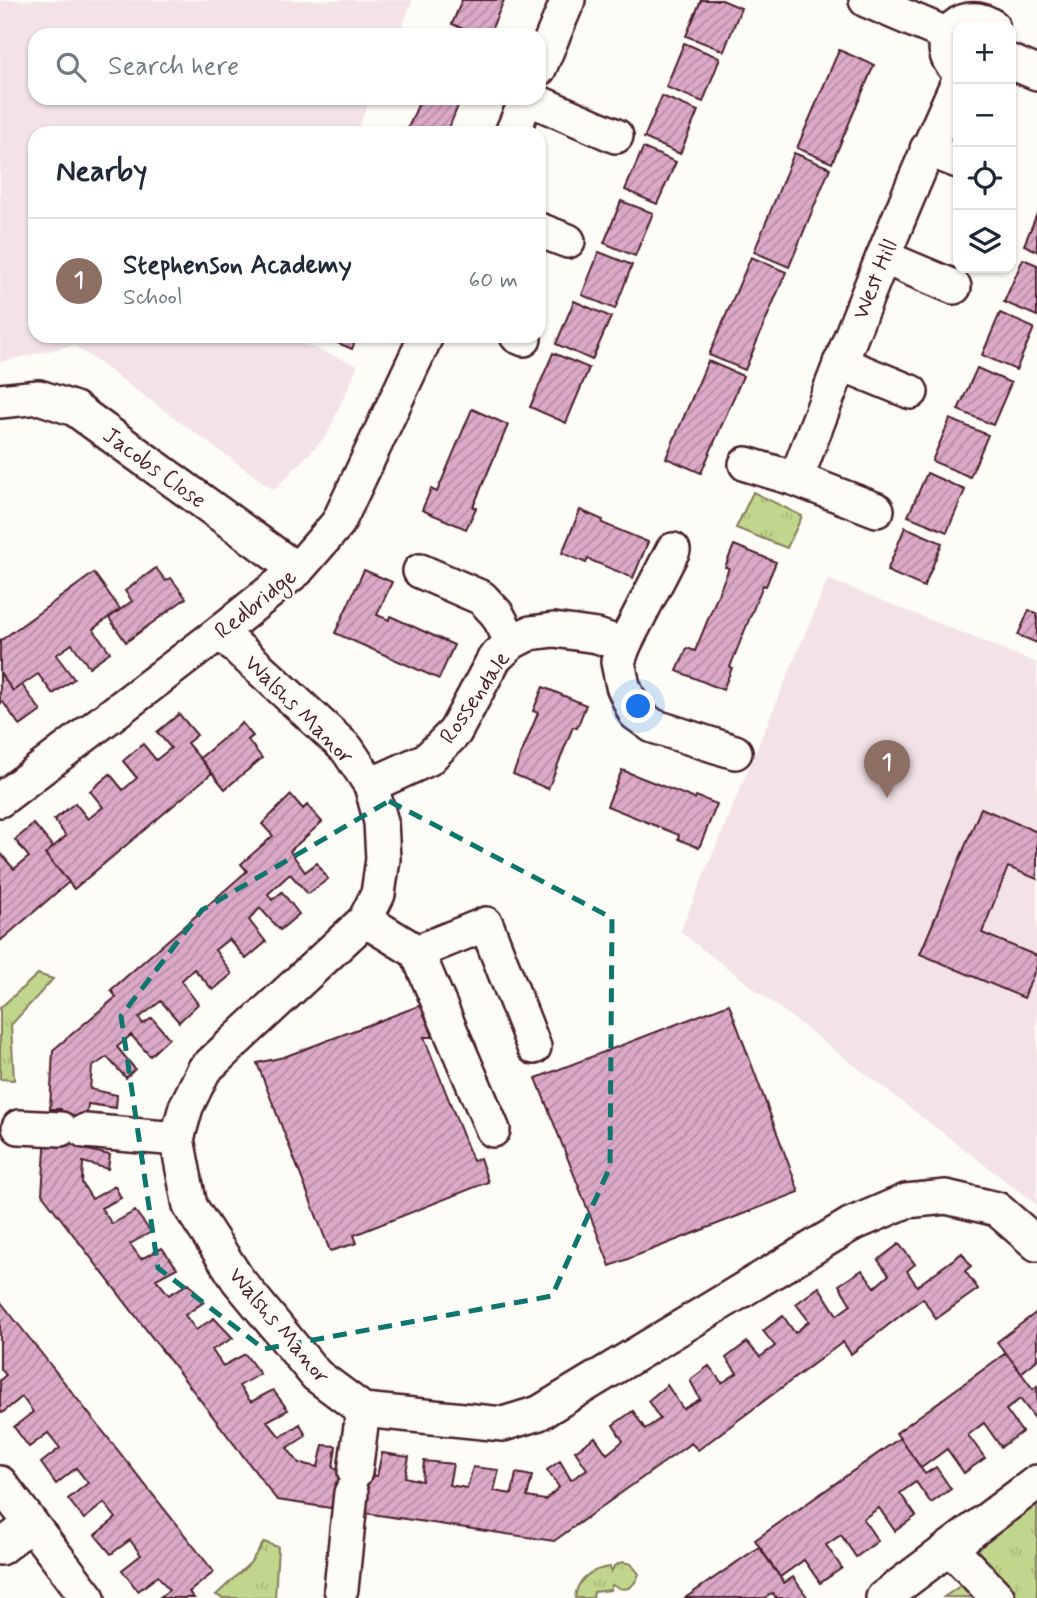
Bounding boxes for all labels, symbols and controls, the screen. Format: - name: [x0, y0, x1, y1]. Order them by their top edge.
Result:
- map controls: [953, 21, 1016, 273]
- button: +: [953, 21, 1016, 84]
- search box: [28, 28, 546, 105]
- icon: search: [52, 48, 90, 86]
- text: Search here: [108, 50, 239, 84]
- button: −: [953, 84, 1016, 147]
- button: locate: [953, 147, 1016, 210]
- text: Nearby: [56, 152, 147, 191]
- button: layers: [953, 210, 1016, 273]
- street label: West Hill: [846, 235, 905, 324]
- text: Stephenson Academy: [123, 249, 352, 283]
- text: 1: [74, 266, 84, 296]
- text: 60 m: [469, 266, 518, 296]
- text: School: [123, 283, 183, 313]
- street label: Jacobs Close: [96, 421, 211, 516]
- street label: Redbridge: [209, 562, 305, 648]
- street label: Rossendale: [434, 646, 518, 750]
- street label: Walshs Manor: [237, 649, 360, 772]
- your location: [621, 689, 655, 723]
- pin: 1: [864, 740, 910, 798]
- street label: Walshs Manor: [221, 1262, 336, 1391]

